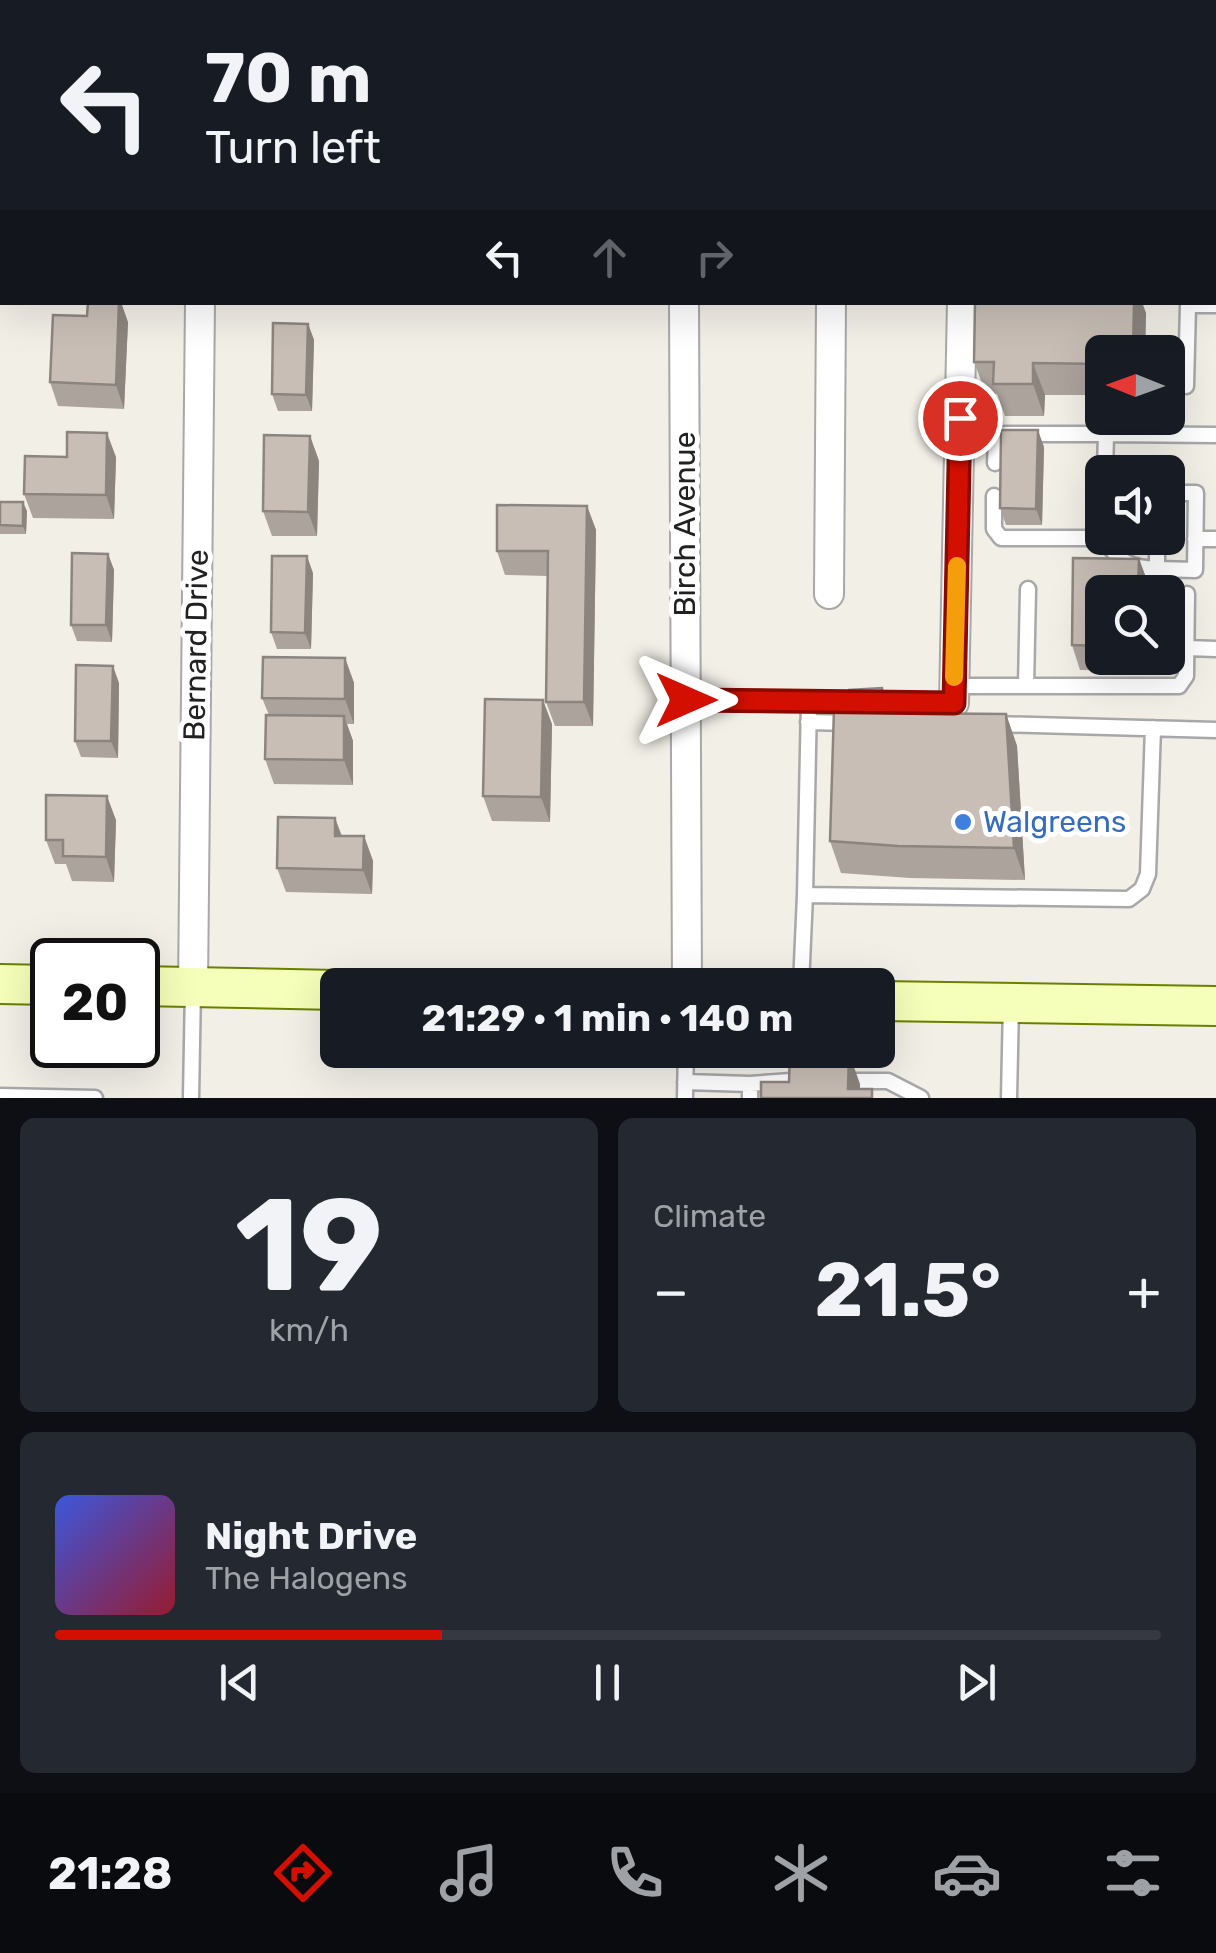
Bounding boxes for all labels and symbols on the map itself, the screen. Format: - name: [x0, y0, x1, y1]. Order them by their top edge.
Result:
- north arrow: [1085, 335, 1185, 435]
- pin: [918, 376, 1003, 461]
- street label: Birch Avenue: [667, 432, 703, 616]
- street label: Bernard Drive: [176, 549, 216, 741]
- position arrow: [634, 648, 738, 752]
- place label: Walgreens: [983, 804, 1126, 840]
- marker: Walgreens: [952, 811, 974, 833]
- speed limit sign: 20: [30, 938, 160, 1068]

